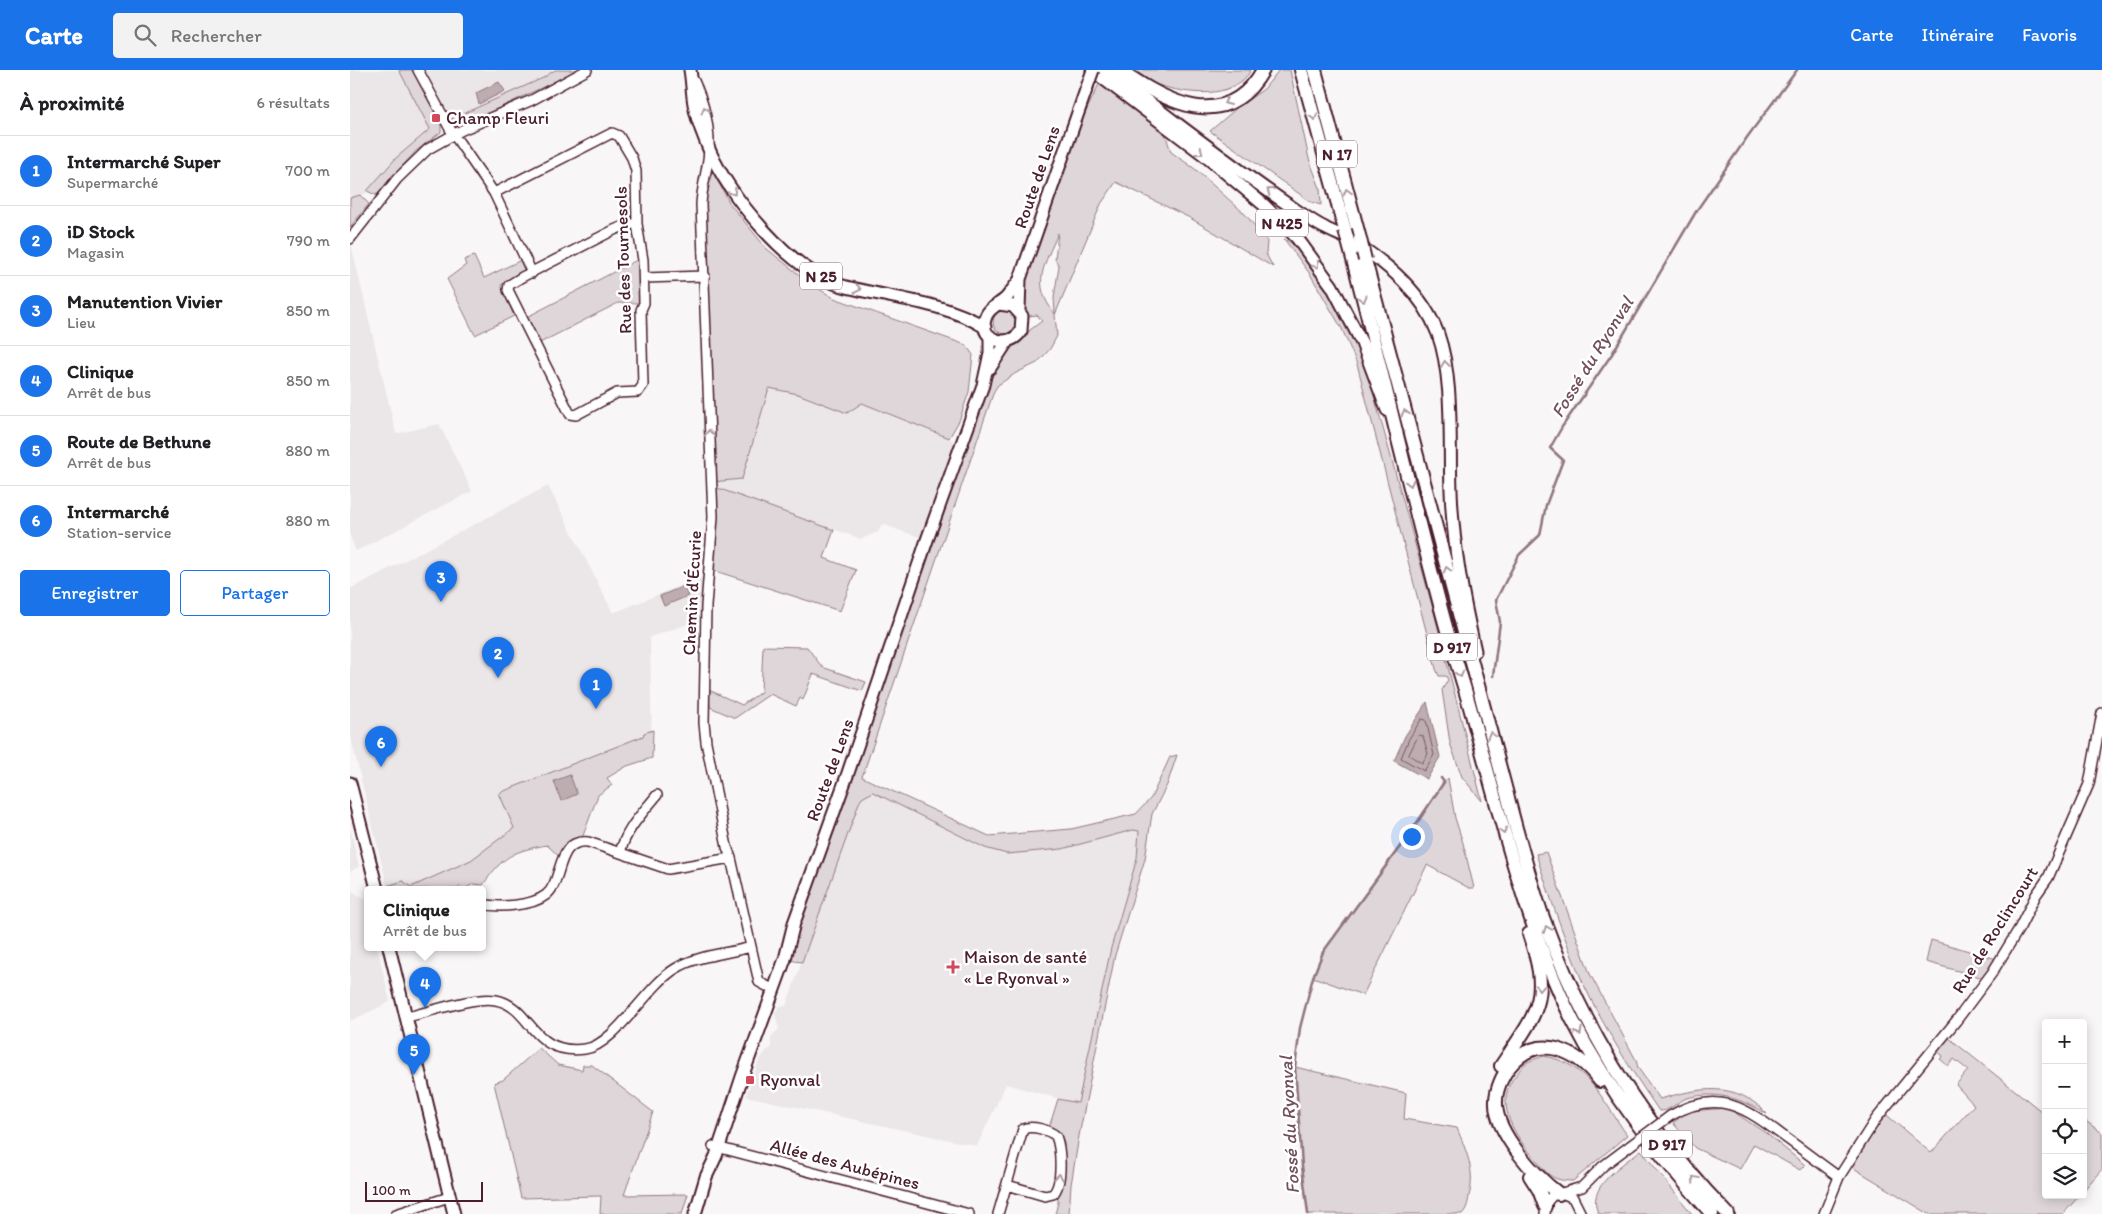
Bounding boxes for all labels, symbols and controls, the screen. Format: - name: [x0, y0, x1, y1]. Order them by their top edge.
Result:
- search box: [113, 13, 463, 58]
- text: Carte: [25, 21, 83, 50]
- icon: search: [131, 21, 159, 49]
- text: Rechercher: [171, 24, 262, 47]
- text: Carte: [1850, 24, 1894, 46]
- text: Itinéraire: [1922, 24, 1994, 46]
- text: Favoris: [2022, 24, 2077, 46]
- text: À proximité: [20, 90, 125, 115]
- text: 6 résultats: [256, 93, 330, 112]
- one-way arrow: [1223, 96, 1232, 106]
- place label: Champ Fleuri: [446, 107, 549, 129]
- one-way arrow: [700, 107, 710, 115]
- marker: Champ Fleuri: [430, 112, 442, 124]
- one-way arrow: [1308, 113, 1319, 121]
- street label: Route de Lens: [1009, 123, 1065, 231]
- road number: N 17: [1317, 140, 1357, 168]
- one-way arrow: [1195, 147, 1204, 156]
- text: Intermarché Super: [67, 150, 221, 173]
- text: 1: [32, 161, 40, 180]
- text: 700 m: [285, 161, 330, 180]
- text: Supermarché: [67, 173, 159, 192]
- street label: Rue des Tournesols: [609, 186, 637, 334]
- one-way arrow: [727, 186, 737, 195]
- one-way arrow: [1342, 187, 1353, 196]
- one-way arrow: [1266, 188, 1276, 197]
- road number: N 425: [1256, 210, 1308, 237]
- text: iD Stock: [67, 220, 135, 243]
- text: 2: [32, 231, 40, 250]
- text: 790 m: [287, 231, 330, 250]
- text: Magasin: [67, 243, 124, 262]
- one-way arrow: [1311, 259, 1319, 268]
- road number: N 25: [800, 262, 842, 290]
- one-way arrow: [854, 283, 863, 294]
- text: Manutention Vivier: [67, 290, 222, 313]
- water label: Fossé du Ryonval: [1546, 291, 1639, 422]
- one-way arrow: [1358, 295, 1368, 303]
- text: 3: [32, 301, 40, 320]
- text: 850 m: [286, 301, 330, 320]
- text: Lieu: [67, 313, 96, 332]
- text: Clinique: [67, 360, 134, 383]
- one-way arrow: [1440, 360, 1450, 369]
- text: 4: [31, 371, 41, 390]
- text: 850 m: [286, 371, 330, 390]
- text: Arrêt de bus: [67, 383, 151, 402]
- one-way arrow: [1400, 409, 1411, 418]
- one-way arrow: [704, 429, 715, 437]
- text: Route de Bethune: [67, 430, 211, 453]
- text: 5: [32, 441, 40, 460]
- text: 880 m: [286, 441, 330, 460]
- text: Arrêt de bus: [67, 453, 151, 472]
- one-way arrow: [1404, 479, 1415, 488]
- text: Intermarché: [67, 500, 169, 523]
- text: 6: [32, 511, 40, 530]
- text: 880 m: [286, 511, 330, 530]
- text: Station-service: [67, 523, 172, 542]
- street label: Chemin d'Écurie: [678, 530, 706, 656]
- pin: 3: [425, 561, 457, 602]
- one-way arrow: [1442, 566, 1453, 575]
- button: Enregistrer: [20, 570, 170, 616]
- button: Partager: [180, 570, 330, 616]
- road number: D 917: [1427, 634, 1477, 660]
- pin: 2: [482, 637, 514, 678]
- pin: 1: [580, 668, 612, 709]
- one-way arrow: [1455, 669, 1465, 678]
- street label: Route de Lens: [801, 716, 859, 824]
- pin: 6: [365, 726, 397, 767]
- one-way arrow: [1486, 731, 1497, 739]
- your location: [1399, 824, 1425, 850]
- one-way arrow: [1498, 826, 1508, 834]
- street label: Rue de Roclincourt: [1947, 862, 2043, 997]
- popup: [364, 886, 486, 951]
- text: Clinique: [383, 898, 450, 921]
- text: Arrêt de bus: [383, 921, 467, 940]
- one-way arrow: [1543, 925, 1553, 934]
- place label: Maison de santé « Le Ryonval »: [964, 946, 1087, 989]
- marker: Maison de santé « Le Ryonval »: [946, 960, 960, 974]
- pin: 4: [409, 967, 441, 1008]
- one-way arrow: [1535, 985, 1546, 993]
- map controls: [2042, 1019, 2087, 1199]
- button: +: [2042, 1019, 2087, 1064]
- one-way arrow: [1573, 1026, 1583, 1035]
- pin: 5: [398, 1034, 430, 1075]
- water label: Fossé du Ryonval: [1274, 1054, 1304, 1195]
- button: −: [2042, 1064, 2087, 1109]
- place label: Ryonval: [760, 1069, 820, 1091]
- marker: Ryonval: [744, 1074, 756, 1086]
- button: locate: [2042, 1109, 2087, 1154]
- road number: D 917: [1642, 1130, 1692, 1158]
- street label: Allée des Aubépines: [768, 1133, 922, 1195]
- button: layers: [2042, 1154, 2087, 1199]
- one-way arrow: [1053, 1173, 1064, 1181]
- one-way arrow: [1691, 1175, 1700, 1184]
- scale bar: [365, 1179, 482, 1202]
- text: 100 m: [372, 1182, 411, 1199]

